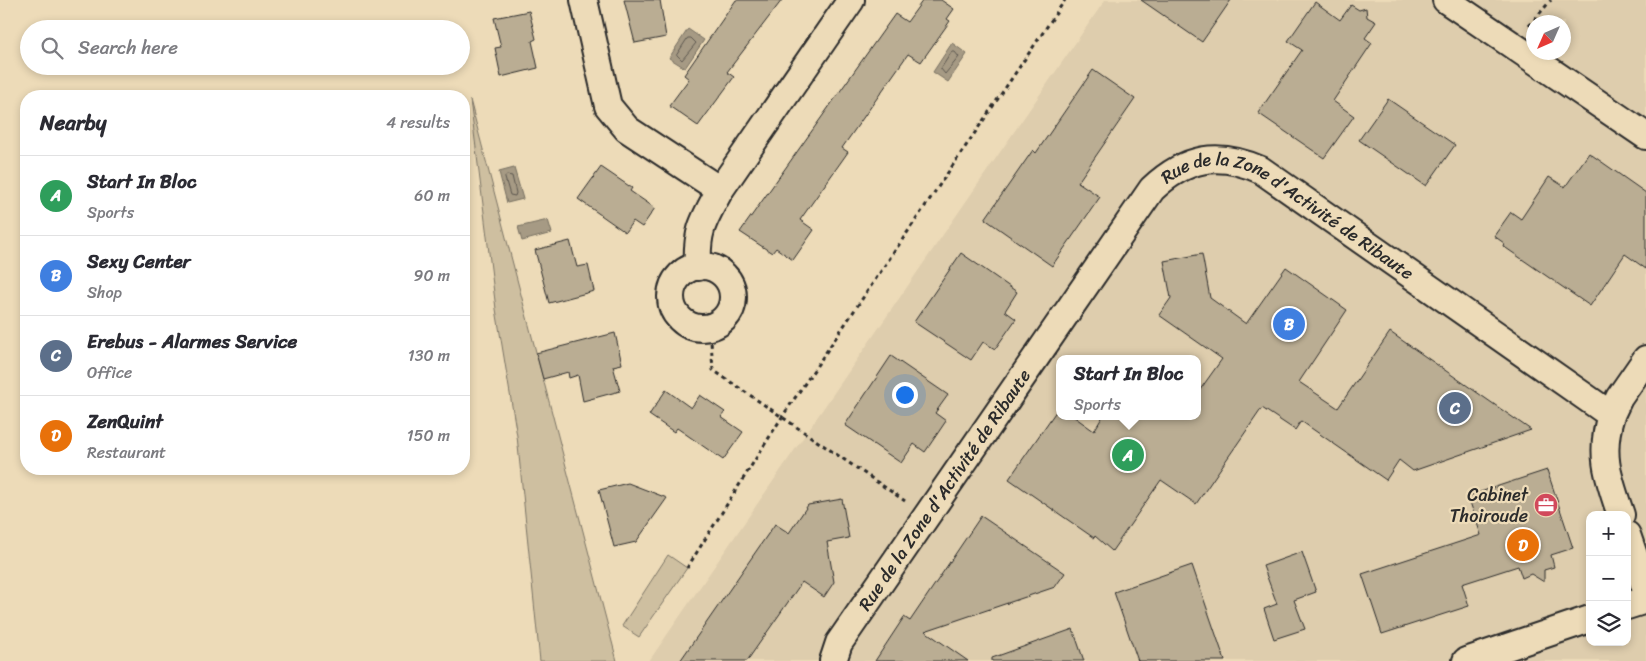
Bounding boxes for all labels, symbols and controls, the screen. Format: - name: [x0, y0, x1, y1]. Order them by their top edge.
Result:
- north arrow: [1526, 15, 1571, 60]
- search box: [20, 20, 470, 75]
- text: Search here: [78, 31, 178, 64]
- icon: search: [38, 34, 66, 62]
- text: Nearby: [40, 104, 106, 142]
- text: 4 results: [386, 108, 450, 137]
- street label: Rue de la Zone d'Activité de Ribaute: [1154, 143, 1421, 289]
- text: Start In Bloc: [87, 165, 196, 198]
- text: A: [51, 181, 61, 210]
- text: 60 m: [414, 181, 450, 210]
- text: Sports: [87, 198, 134, 227]
- text: Sexy Center: [87, 245, 190, 278]
- text: B: [51, 261, 61, 290]
- text: 90 m: [414, 261, 450, 290]
- text: Shop: [87, 278, 122, 307]
- pin: B: [1273, 305, 1305, 343]
- text: Erebus - Alarmes Service: [87, 325, 297, 358]
- text: C: [51, 341, 61, 370]
- text: 130 m: [408, 341, 450, 370]
- popup: [1056, 355, 1201, 420]
- text: Start In Bloc: [1074, 357, 1183, 390]
- text: Office: [87, 358, 132, 387]
- street label: Rue de la Zone d'Activité de Ribaute: [850, 362, 1040, 618]
- your location: [892, 382, 918, 408]
- pin: C: [1439, 389, 1471, 427]
- text: Sports: [1074, 390, 1121, 419]
- text: ZenQuint: [87, 405, 163, 438]
- text: D: [51, 421, 61, 450]
- text: 150 m: [407, 421, 450, 450]
- pin: A: [1112, 436, 1144, 474]
- text: Restaurant: [87, 438, 166, 467]
- place label: Cabinet Thoiroude: [1450, 479, 1529, 532]
- office icon: Cabinet Thoiroude: [1533, 492, 1559, 518]
- map controls: [1586, 511, 1631, 646]
- button: +: [1586, 511, 1631, 556]
- pin: D: [1507, 526, 1539, 564]
- button: −: [1586, 556, 1631, 601]
- button: layers: [1586, 601, 1631, 646]

